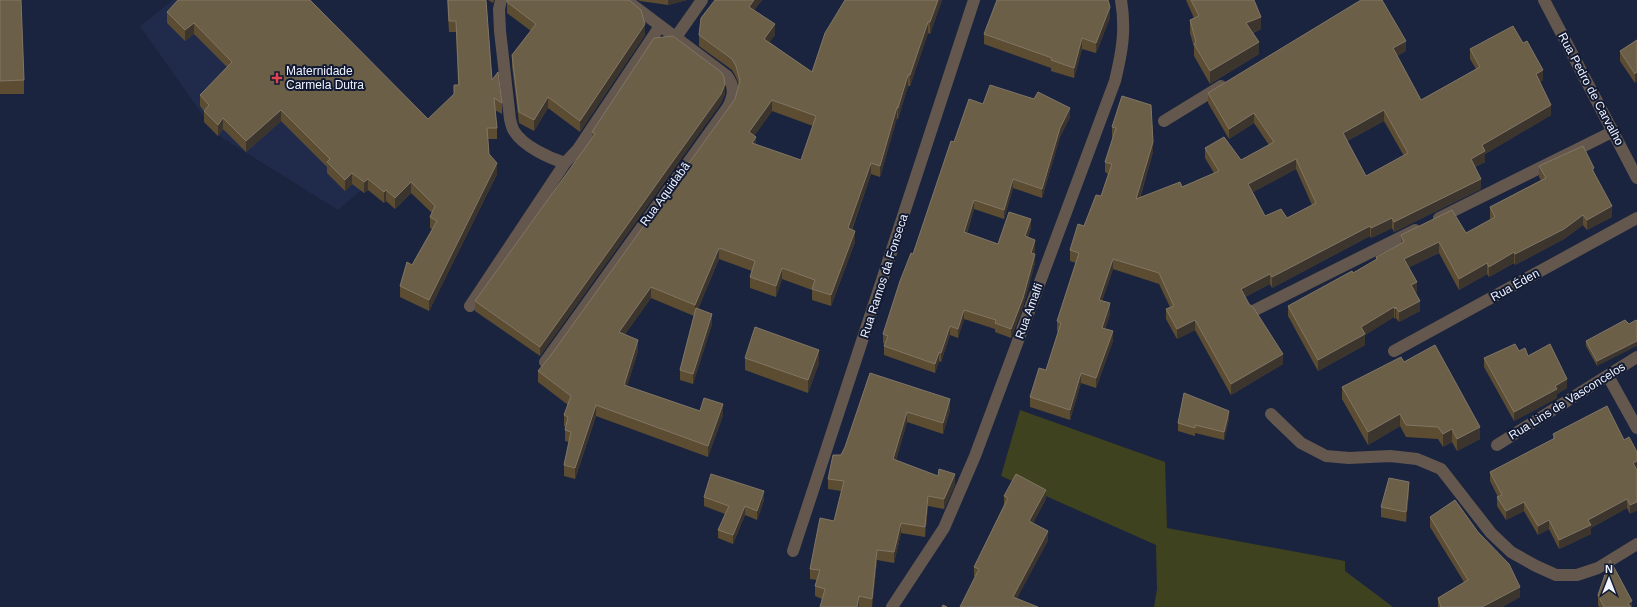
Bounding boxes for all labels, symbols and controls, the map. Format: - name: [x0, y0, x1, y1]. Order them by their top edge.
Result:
- street label: Rua Pedro de Carvalho: [1555, 30, 1627, 148]
- place label: Maternidade Carmela Dutra: [286, 64, 364, 92]
- marker: Maternidade Carmela Dutra: [271, 72, 283, 84]
- street label: Rua Aquidabã: [637, 159, 693, 229]
- street label: Rua Ramos da Fonseca: [857, 212, 911, 340]
- street label: Rua Éden: [1488, 265, 1542, 304]
- street label: Rua Amalfi: [1012, 281, 1046, 341]
- street label: Rua Lins de Vasconcelos: [1506, 359, 1628, 443]
- north arrow: [1589, 559, 1629, 599]
- text: N: [1605, 563, 1613, 575]

